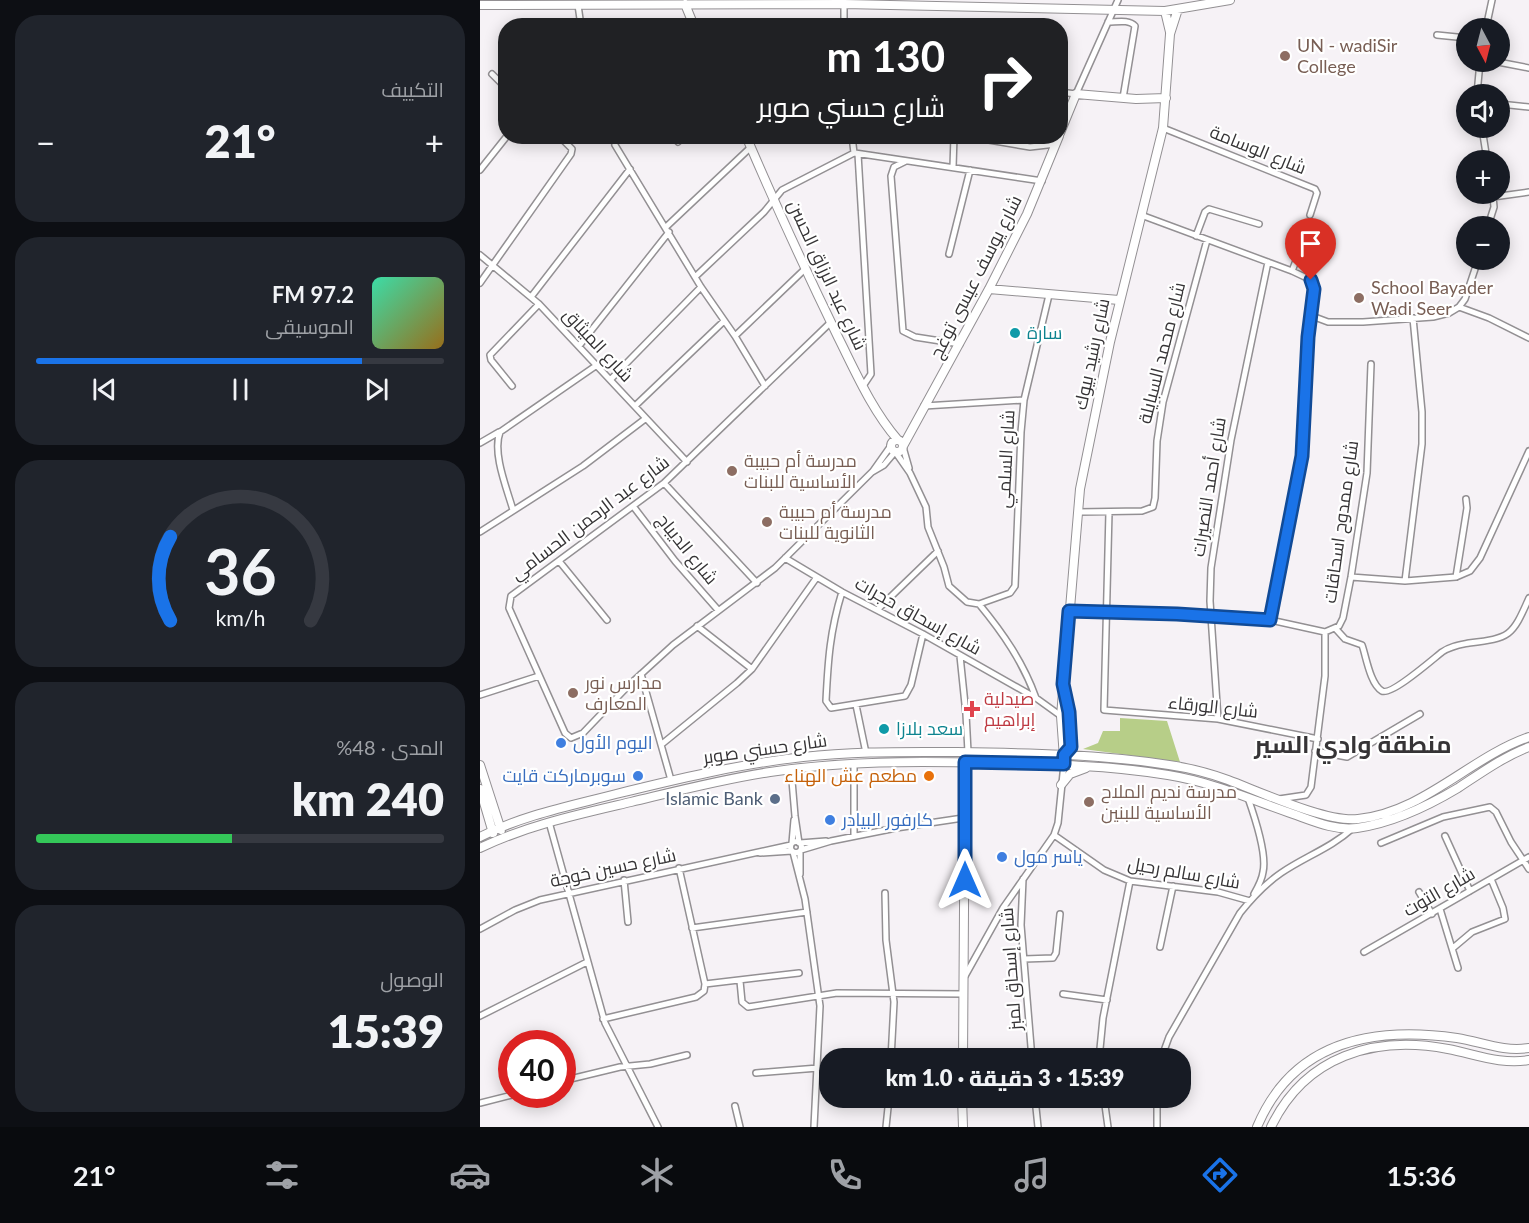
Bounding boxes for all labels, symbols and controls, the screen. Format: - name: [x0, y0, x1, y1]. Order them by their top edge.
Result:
- north arrow: [1456, 18, 1510, 72]
- map controls: [1456, 18, 1510, 270]
- text: 130 m: [827, 31, 945, 81]
- place label: UN - wadiSir College: [1297, 34, 1398, 77]
- icon: right: [966, 42, 1044, 120]
- marker: UN - wadiSir College: [1278, 49, 1292, 63]
- text: التكييف: [381, 77, 444, 101]
- button: sound: [1456, 84, 1510, 138]
- text: شارع حسني صوبر: [758, 90, 945, 123]
- text: 21°: [205, 114, 275, 168]
- street label: شارع الوسامة: [1206, 120, 1310, 180]
- text: −: [36, 122, 55, 162]
- text: +: [425, 122, 444, 162]
- button: +: [1456, 150, 1510, 204]
- street label: شارع يوسف عيسى توغج: [924, 191, 1028, 363]
- street label: شارع عبد الرزاق الحسن: [782, 196, 872, 354]
- button: −: [1456, 216, 1510, 270]
- pin: [1285, 218, 1336, 280]
- icon: arrive: [1294, 227, 1327, 260]
- place label: School Bayader Wadi Seer: [1371, 276, 1493, 319]
- street label: شارع محمد السبايلة: [1133, 280, 1191, 426]
- text: 97.2 FM: [272, 281, 354, 308]
- marker: School Bayader Wadi Seer: [1352, 291, 1366, 305]
- street label: شارع رشيد بيوك: [1068, 296, 1116, 412]
- street label: شارع الميثاق: [558, 303, 638, 387]
- text: الموسيقى: [265, 314, 354, 338]
- place label: سارة: [1027, 321, 1062, 344]
- marker: سارة: [1008, 326, 1022, 340]
- icon: previous: [88, 373, 121, 406]
- icon: pause: [224, 373, 257, 406]
- icon: next: [360, 373, 393, 406]
- street label: شارع السلمي: [991, 409, 1023, 509]
- street label: شارع أحمد النصيرات: [1186, 416, 1232, 558]
- street label: شارع ممدوح اسحاقات: [1318, 439, 1364, 605]
- place label: مدرسة أم حبيبة الأساسية للبنات: [744, 449, 857, 492]
- street label: شارع عبد الرحمن الحسامي: [506, 450, 676, 587]
- marker: مدرسة أم حبيبة الأساسية للبنات: [725, 464, 739, 478]
- place label: مدرسة أم حبيبة الثانوية للبنات: [779, 500, 892, 544]
- street label: شارع الديباج: [651, 509, 723, 589]
- marker: مدرسة أم حبيبة الثانوية للبنات: [760, 515, 774, 529]
- text: 36: [204, 533, 276, 608]
- street label: شارع إسحاق حجرات: [851, 571, 985, 661]
- text: km/h: [215, 605, 265, 631]
- place label: مدارس نور المعارف: [584, 671, 662, 715]
- marker: مدارس نور المعارف: [566, 686, 580, 700]
- place label: صيدلية إبراهيم: [984, 687, 1036, 732]
- street label: شارع الورقاء: [1167, 690, 1259, 724]
- marker: صيدلية إبراهيم: [965, 702, 979, 716]
- place label: سعد بلازا: [896, 717, 963, 740]
- marker: سعد بلازا: [877, 722, 891, 736]
- street label: شارع حسني صوبر: [700, 728, 829, 772]
- district label: منطقة وادي السير: [1253, 729, 1452, 764]
- place label: اليوم الأول: [573, 731, 653, 755]
- text: المدى · 48%: [336, 735, 444, 759]
- marker: اليوم الأول: [554, 736, 568, 750]
- place label: سوبرماركت قايت: [503, 764, 626, 787]
- place label: مطعم عش الهناء: [784, 764, 917, 788]
- marker: سوبرماركت قايت: [631, 769, 645, 783]
- marker: مطعم عش الهناء: [922, 769, 936, 783]
- text: 240 km: [292, 772, 444, 826]
- place label: مدرسة نديم الملاح الأساسية للبنين: [1101, 780, 1237, 824]
- place label: Islamic Bank: [665, 787, 764, 809]
- marker: Islamic Bank: [768, 792, 782, 806]
- marker: مدرسة نديم الملاح الأساسية للبنين: [1082, 795, 1096, 809]
- place label: كارفور البيادر: [841, 808, 933, 831]
- marker: كارفور البيادر: [823, 813, 837, 827]
- street label: شارع حسين خوجة: [548, 843, 678, 893]
- place label: ياسر مول: [1014, 845, 1083, 868]
- position arrow: [933, 848, 997, 912]
- marker: ياسر مول: [995, 850, 1009, 864]
- street label: شارع سالم رحيل: [1126, 851, 1242, 895]
- street label: شارع التوت: [1399, 862, 1479, 922]
- street label: شارع إسحاق لمبز: [995, 907, 1027, 1032]
- text: الوصول: [380, 967, 444, 991]
- text: 15:39: [328, 1004, 444, 1058]
- speed limit sign: 40: [498, 1030, 576, 1108]
- text: 15:39 · 3 دقيقة · 1.0 km: [886, 1064, 1124, 1091]
- icon: filters: [261, 1154, 303, 1196]
- icon: car: [449, 1154, 491, 1196]
- icon: climate: [636, 1154, 678, 1196]
- icon: phone: [824, 1154, 866, 1196]
- icon: music: [1011, 1154, 1053, 1196]
- icon: directions: [1199, 1154, 1241, 1196]
- text: 21°: [73, 1159, 115, 1192]
- text: 15:36: [1387, 1159, 1456, 1192]

